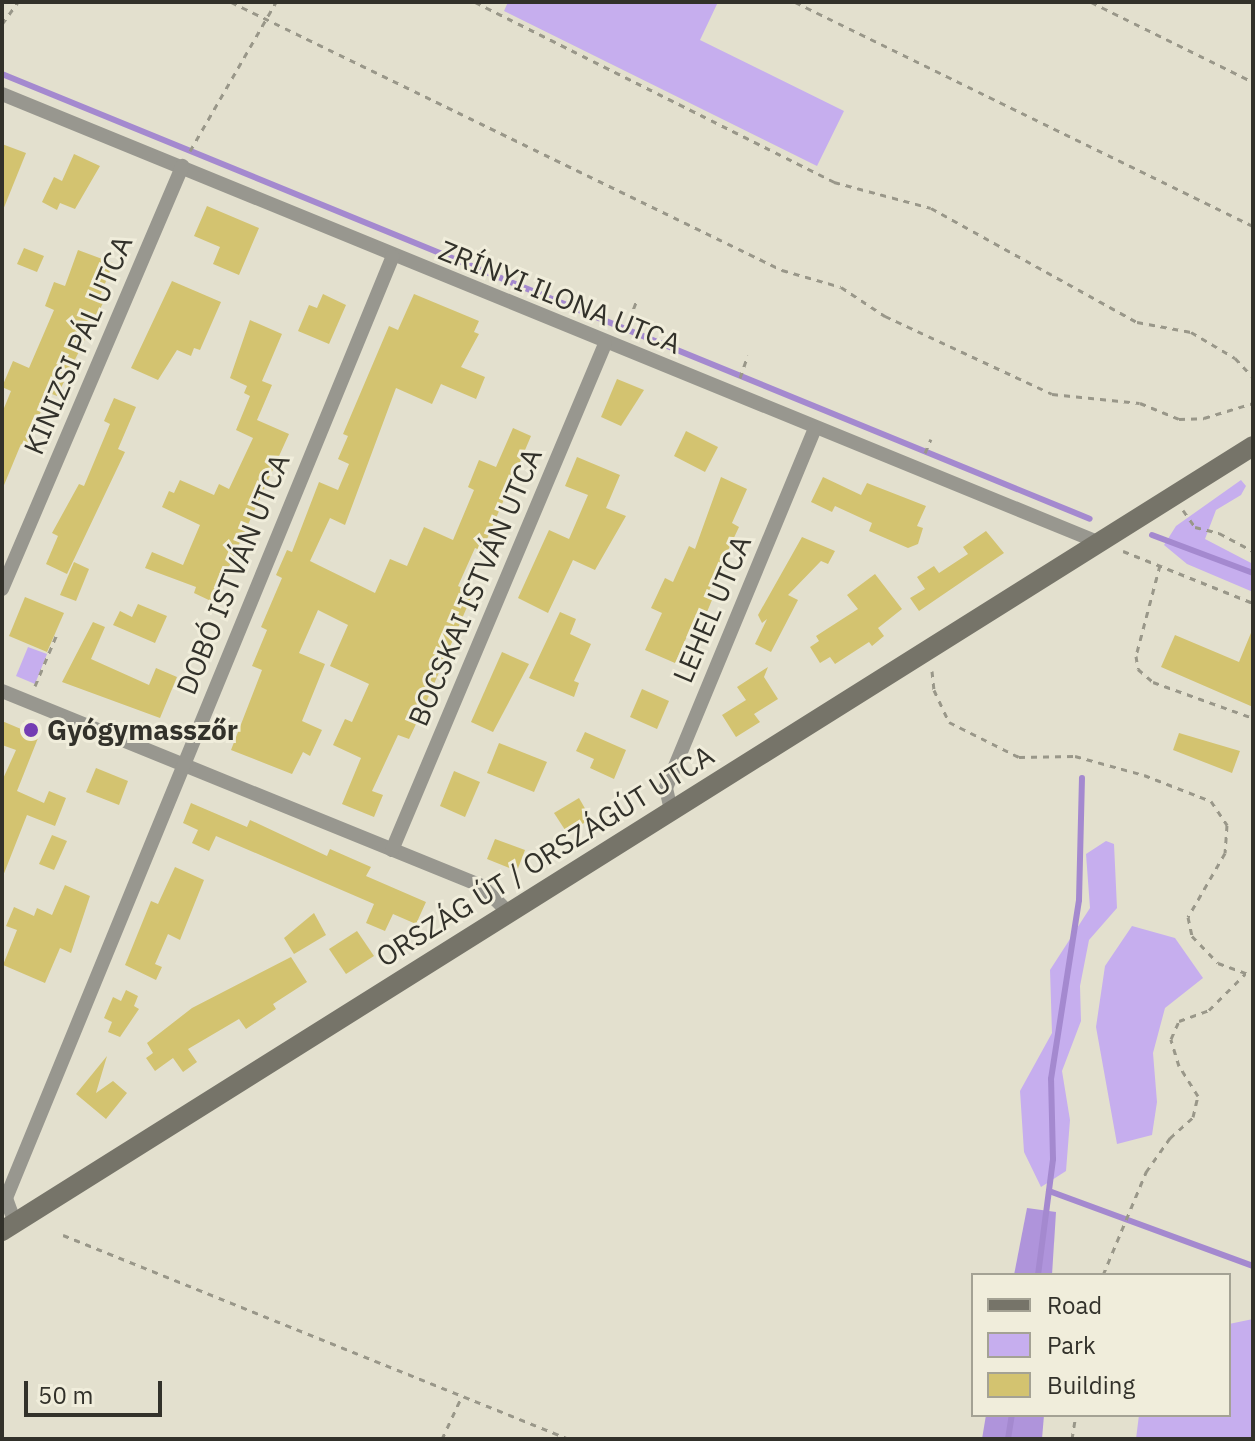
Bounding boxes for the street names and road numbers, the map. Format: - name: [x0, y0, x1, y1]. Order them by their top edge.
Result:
- street label: KINIZSI PÁL UTCA: [17, 231, 139, 459]
- street label: ZRÍNYI ILONA UTCA: [434, 233, 686, 361]
- street label: BOCSKAI ISTVÁN UTCA: [401, 443, 549, 731]
- street label: DOBÓ ISTVÁN UTCA: [169, 449, 297, 699]
- street label: LEHEL UTCA: [666, 530, 758, 688]
- street label: ORSZÁG ÚT / ORSZÁGÚT UTCA: [370, 738, 720, 974]

